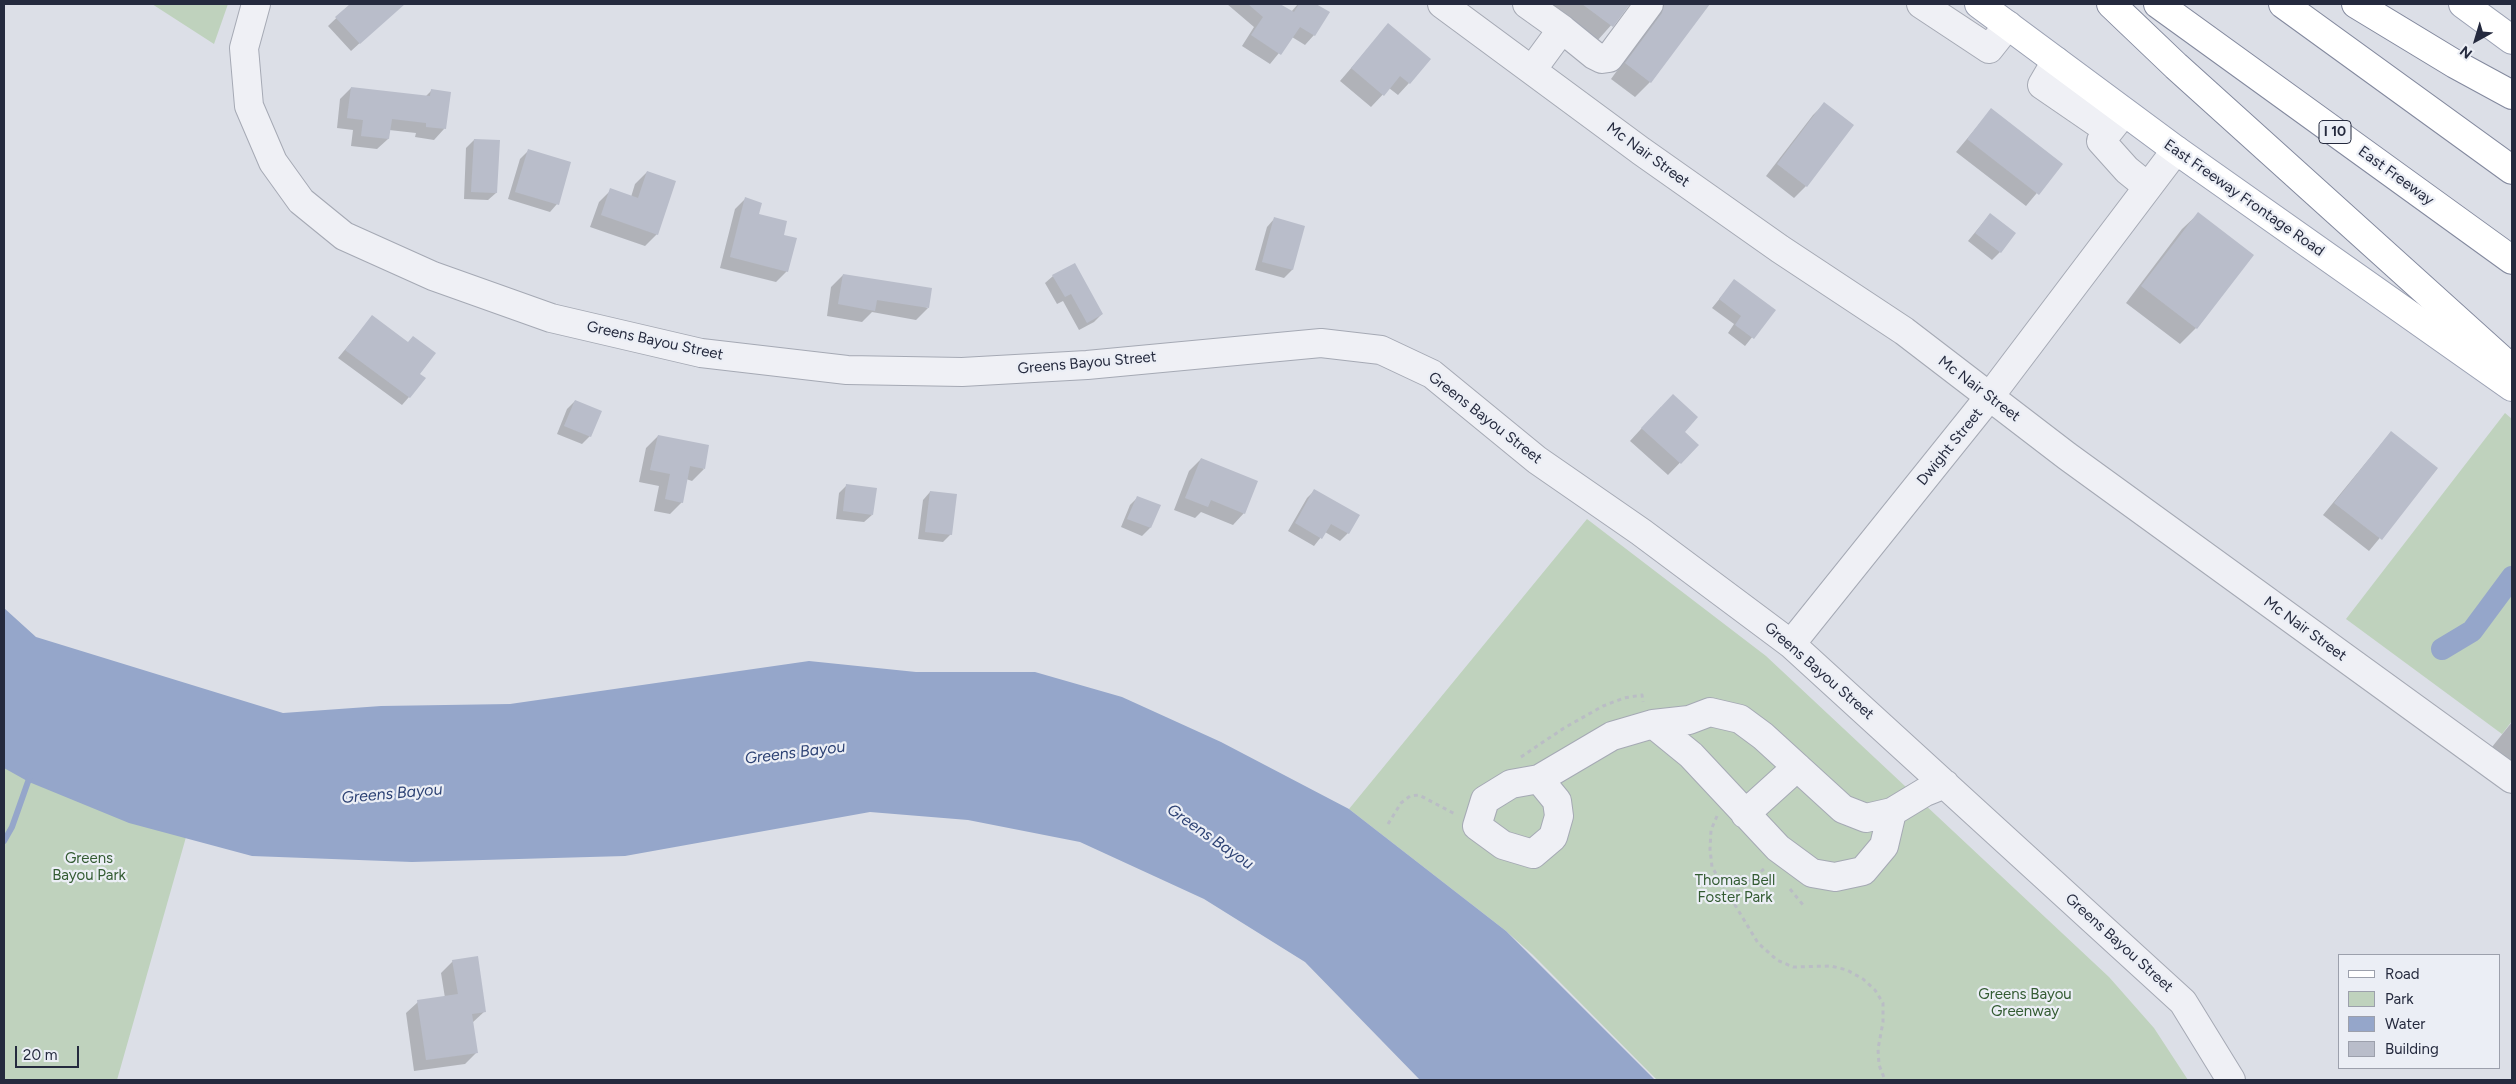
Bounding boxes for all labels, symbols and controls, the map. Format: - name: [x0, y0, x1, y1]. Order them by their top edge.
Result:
- north arrow: [2451, 15, 2501, 65]
- text: N: [2457, 42, 2476, 62]
- street label: Mc Nair Street: [1603, 119, 1693, 191]
- road number: I 10: [2319, 120, 2351, 144]
- street label: East Freeway Frontage Road: [2160, 136, 2328, 260]
- street label: East Freeway: [2355, 143, 2437, 209]
- street label: Greens Bayou Street: [585, 318, 725, 364]
- street label: Greens Bayou Street: [1017, 348, 1157, 378]
- street label: Mc Nair Street: [1934, 352, 2024, 426]
- street label: Greens Bayou Street: [1425, 368, 1545, 468]
- street label: Dwight Street: [1913, 405, 1987, 489]
- street label: Mc Nair Street: [2260, 593, 2350, 665]
- street label: Greens Bayou Street: [1761, 619, 1877, 723]
- water label: Greens Bayou: [744, 737, 846, 769]
- water label: Greens Bayou: [341, 780, 443, 808]
- water label: Greens Bayou: [1163, 800, 1257, 874]
- park label: Greens Bayou Park: [52, 850, 126, 885]
- park label: Thomas Bell Foster Park: [1695, 872, 1775, 907]
- street label: Greens Bayou Street: [2061, 890, 2177, 996]
- legend: [2338, 954, 2501, 1069]
- text: Road: [2385, 965, 2420, 983]
- park label: Greens Bayou Greenway: [1978, 986, 2072, 1021]
- text: Park: [2385, 990, 2414, 1008]
- text: Water: [2385, 1015, 2425, 1033]
- scale bar: [18, 1036, 81, 1068]
- text: Building: [2385, 1040, 2439, 1058]
- text: 20 m: [23, 1046, 57, 1064]

